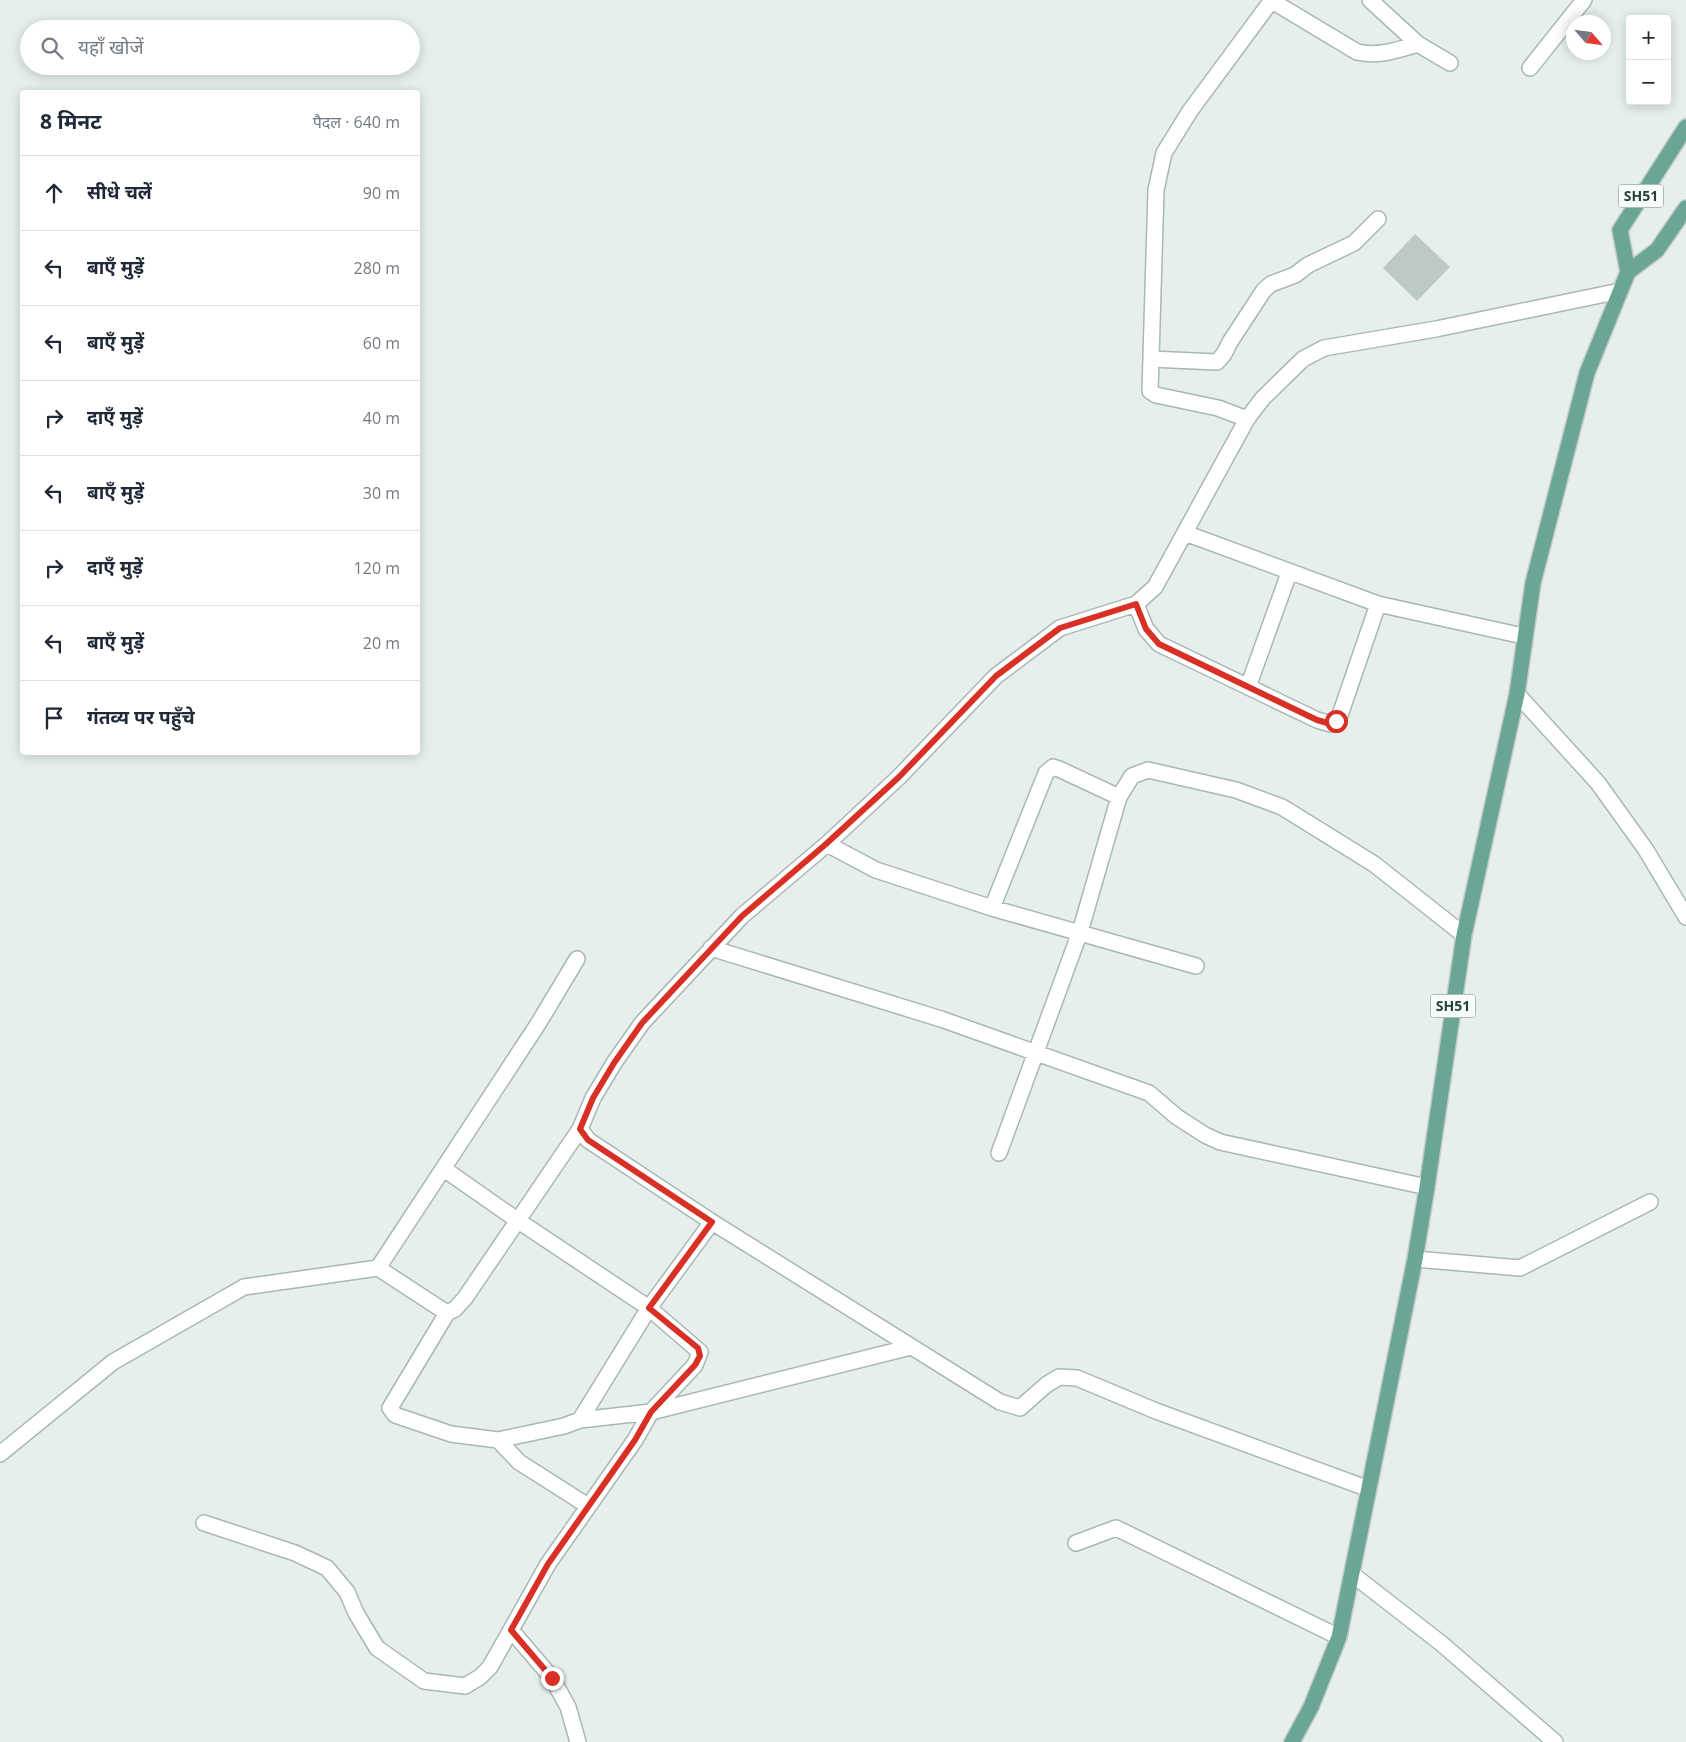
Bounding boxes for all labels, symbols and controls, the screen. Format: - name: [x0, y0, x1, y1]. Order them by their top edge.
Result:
- north arrow: [1566, 15, 1611, 60]
- map controls: [1626, 15, 1671, 105]
- button: +: [1626, 15, 1671, 60]
- search box: [20, 20, 420, 75]
- icon: search: [38, 34, 66, 62]
- text: यहाँ खोजें: [78, 34, 144, 60]
- button: −: [1626, 60, 1671, 105]
- text: 8 मिनट: [40, 107, 102, 135]
- text: पैदल · 640 m: [313, 111, 400, 133]
- icon: ahead: [40, 179, 68, 207]
- text: सीधे चलें: [87, 179, 152, 205]
- text: 90 m: [363, 182, 400, 204]
- road number: SH51: [1618, 185, 1664, 208]
- icon: left: [40, 254, 68, 282]
- text: बाएँ मुड़ें: [87, 254, 144, 280]
- text: 280 m: [354, 257, 400, 279]
- icon: left: [40, 329, 68, 357]
- text: बाएँ मुड़ें: [87, 329, 144, 355]
- text: 60 m: [363, 332, 400, 354]
- icon: right: [40, 404, 68, 432]
- text: दाएँ मुड़ें: [87, 404, 143, 430]
- text: 40 m: [363, 407, 400, 429]
- icon: left: [40, 479, 68, 507]
- text: बाएँ मुड़ें: [87, 479, 144, 505]
- text: 30 m: [363, 482, 400, 504]
- icon: right: [40, 554, 68, 582]
- text: दाएँ मुड़ें: [87, 554, 143, 580]
- text: 120 m: [354, 557, 400, 579]
- icon: left: [40, 629, 68, 657]
- text: बाएँ मुड़ें: [87, 629, 144, 655]
- text: 20 m: [363, 632, 400, 654]
- icon: arrive: [40, 704, 68, 732]
- text: गंतव्य पर पहुँचे: [87, 704, 195, 730]
- route start: [1325, 710, 1348, 733]
- road number: SH51: [1430, 994, 1476, 1018]
- route end: [541, 1667, 564, 1690]

